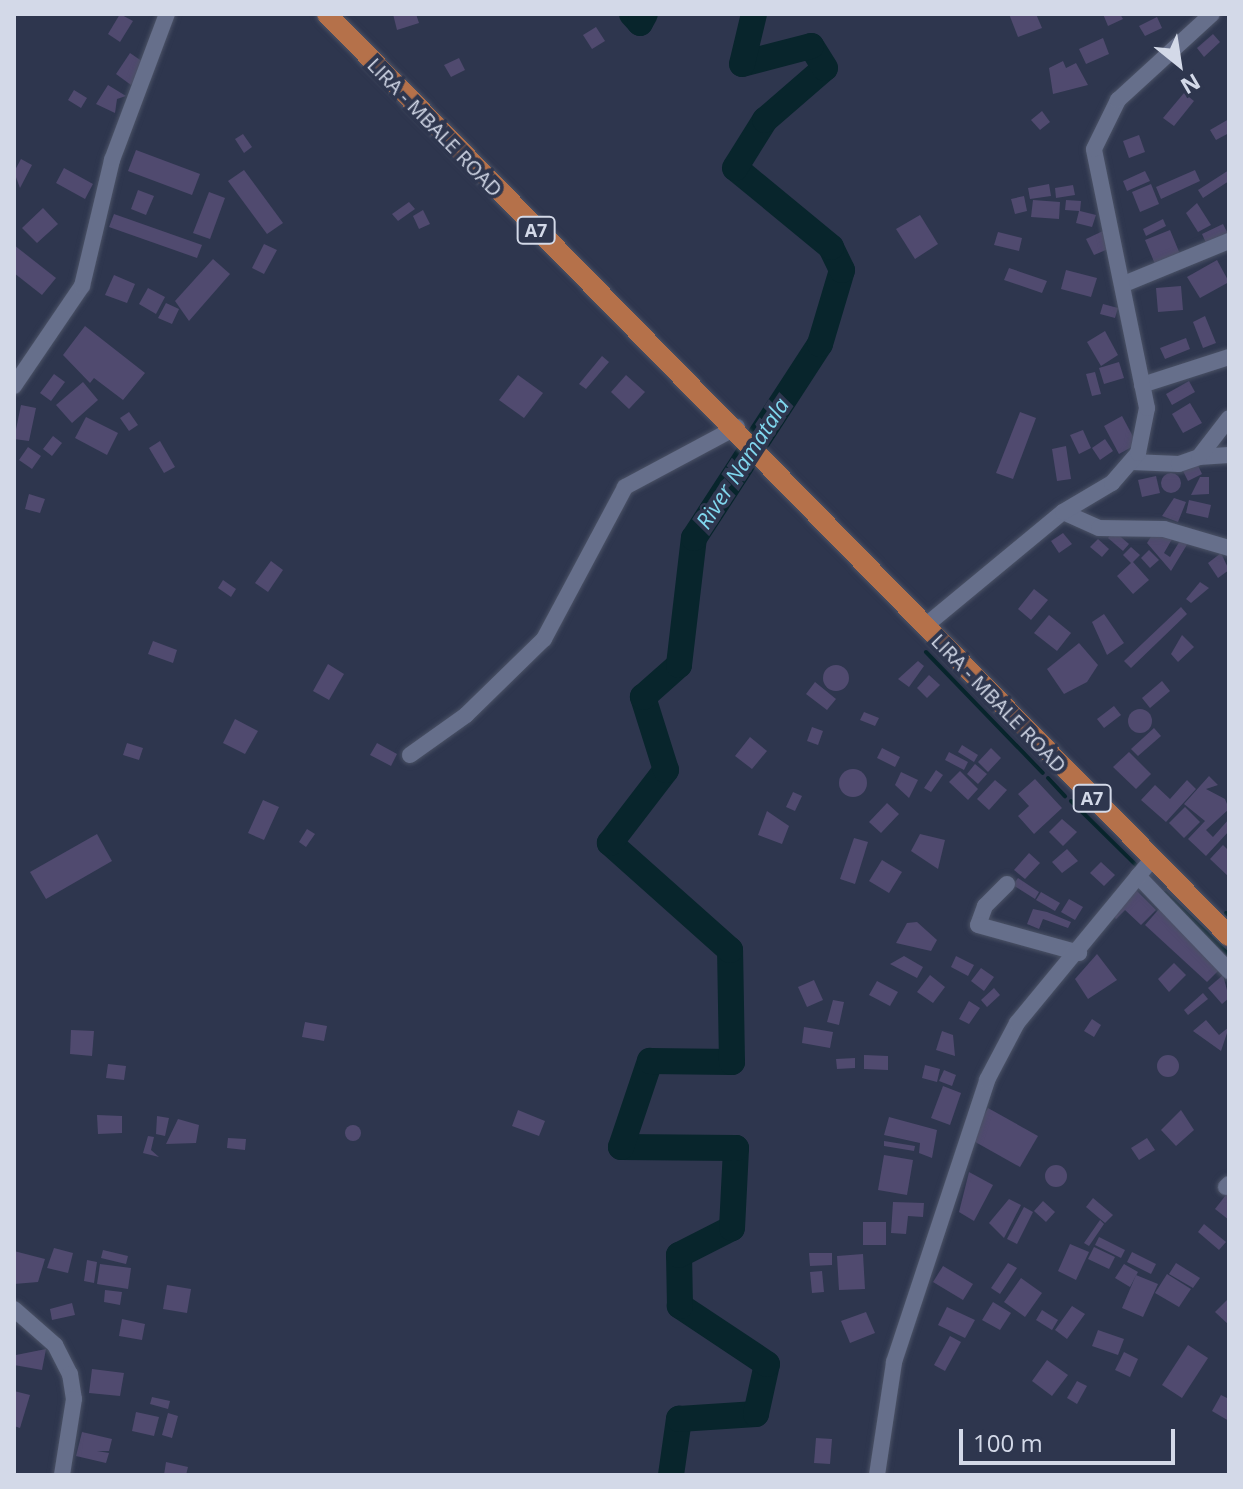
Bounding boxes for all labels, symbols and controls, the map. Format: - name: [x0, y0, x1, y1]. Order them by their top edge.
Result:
- north arrow: [1139, 24, 1219, 104]
- street label: LIRA - MBALE ROAD: [363, 53, 507, 201]
- text: N: [1176, 67, 1206, 102]
- road number: A7: [516, 216, 556, 244]
- water label: River Namatala: [690, 393, 794, 533]
- street label: LIRA - MBALE ROAD: [927, 629, 1071, 777]
- road number: A7: [1072, 784, 1112, 812]
- scale bar: [963, 1413, 1179, 1463]
- text: 100 m: [973, 1426, 1043, 1459]

